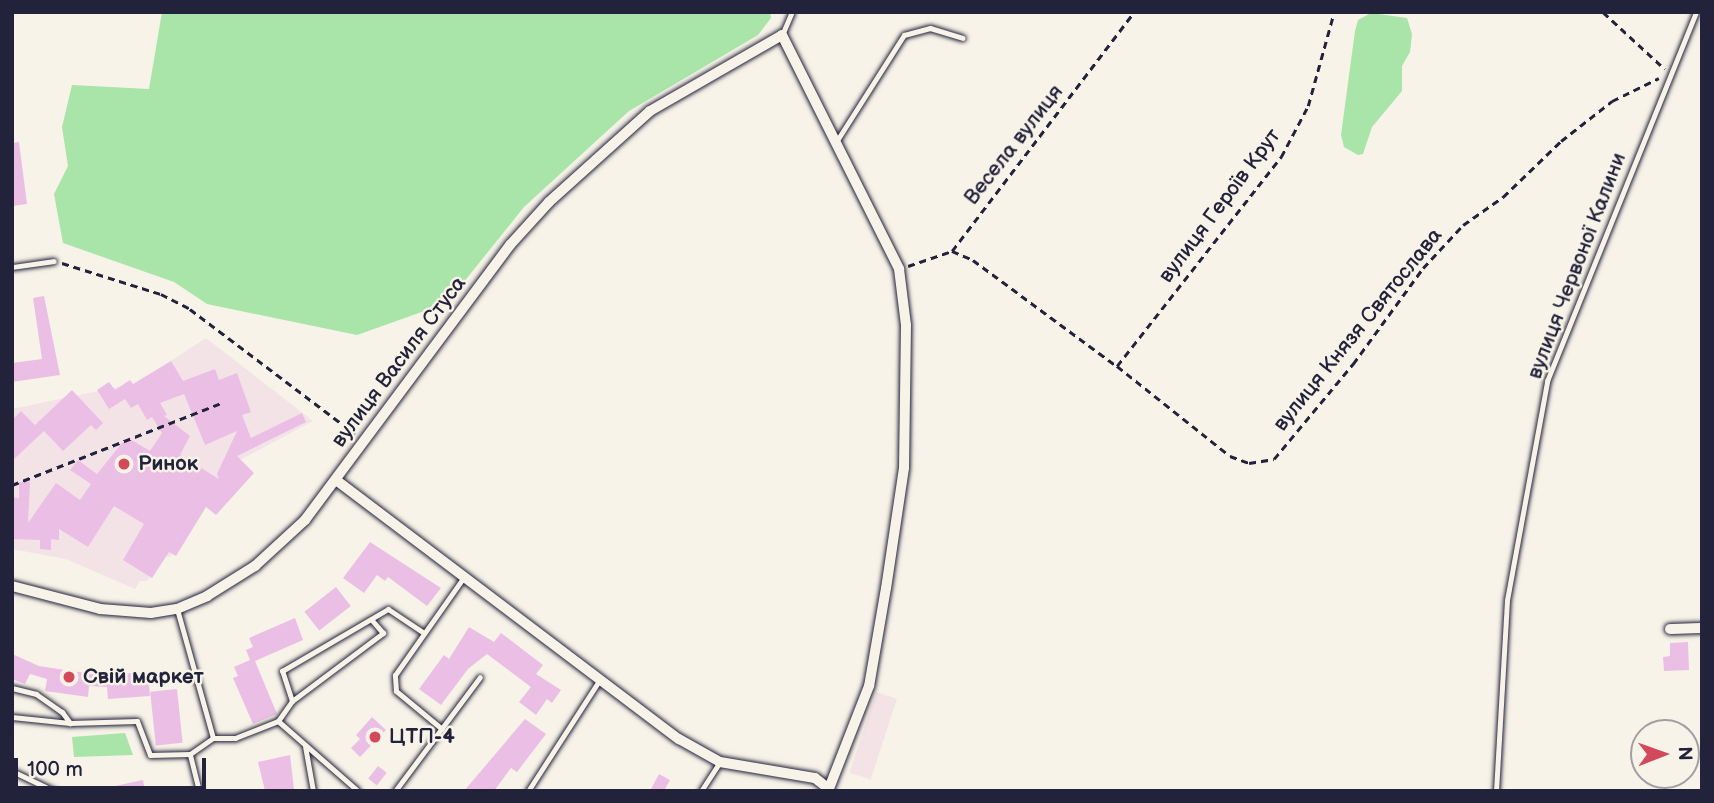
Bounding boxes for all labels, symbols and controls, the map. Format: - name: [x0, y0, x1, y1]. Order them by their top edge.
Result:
- street label: Весела вулиця: [959, 80, 1069, 210]
- street label: вулиця Героїв Крут: [1154, 124, 1286, 288]
- street label: вулиця Червоної Калини: [1522, 149, 1632, 383]
- street label: вулиця Князя Святослава: [1268, 223, 1448, 437]
- street label: вулиця Василя Стуса: [327, 272, 471, 452]
- place label: Ринок: [138, 451, 198, 477]
- marker: Ринок: [116, 456, 132, 472]
- place label: Свiй маркет: [83, 664, 204, 690]
- marker: Свiй маркет: [61, 669, 77, 685]
- north arrow: [1630, 719, 1700, 789]
- place label: ЦТП-4: [389, 724, 455, 750]
- marker: ЦТП-4: [367, 729, 383, 745]
- scale bar: [18, 744, 210, 788]
- text: N: [1673, 746, 1696, 761]
- text: 100 m: [27, 757, 83, 782]

